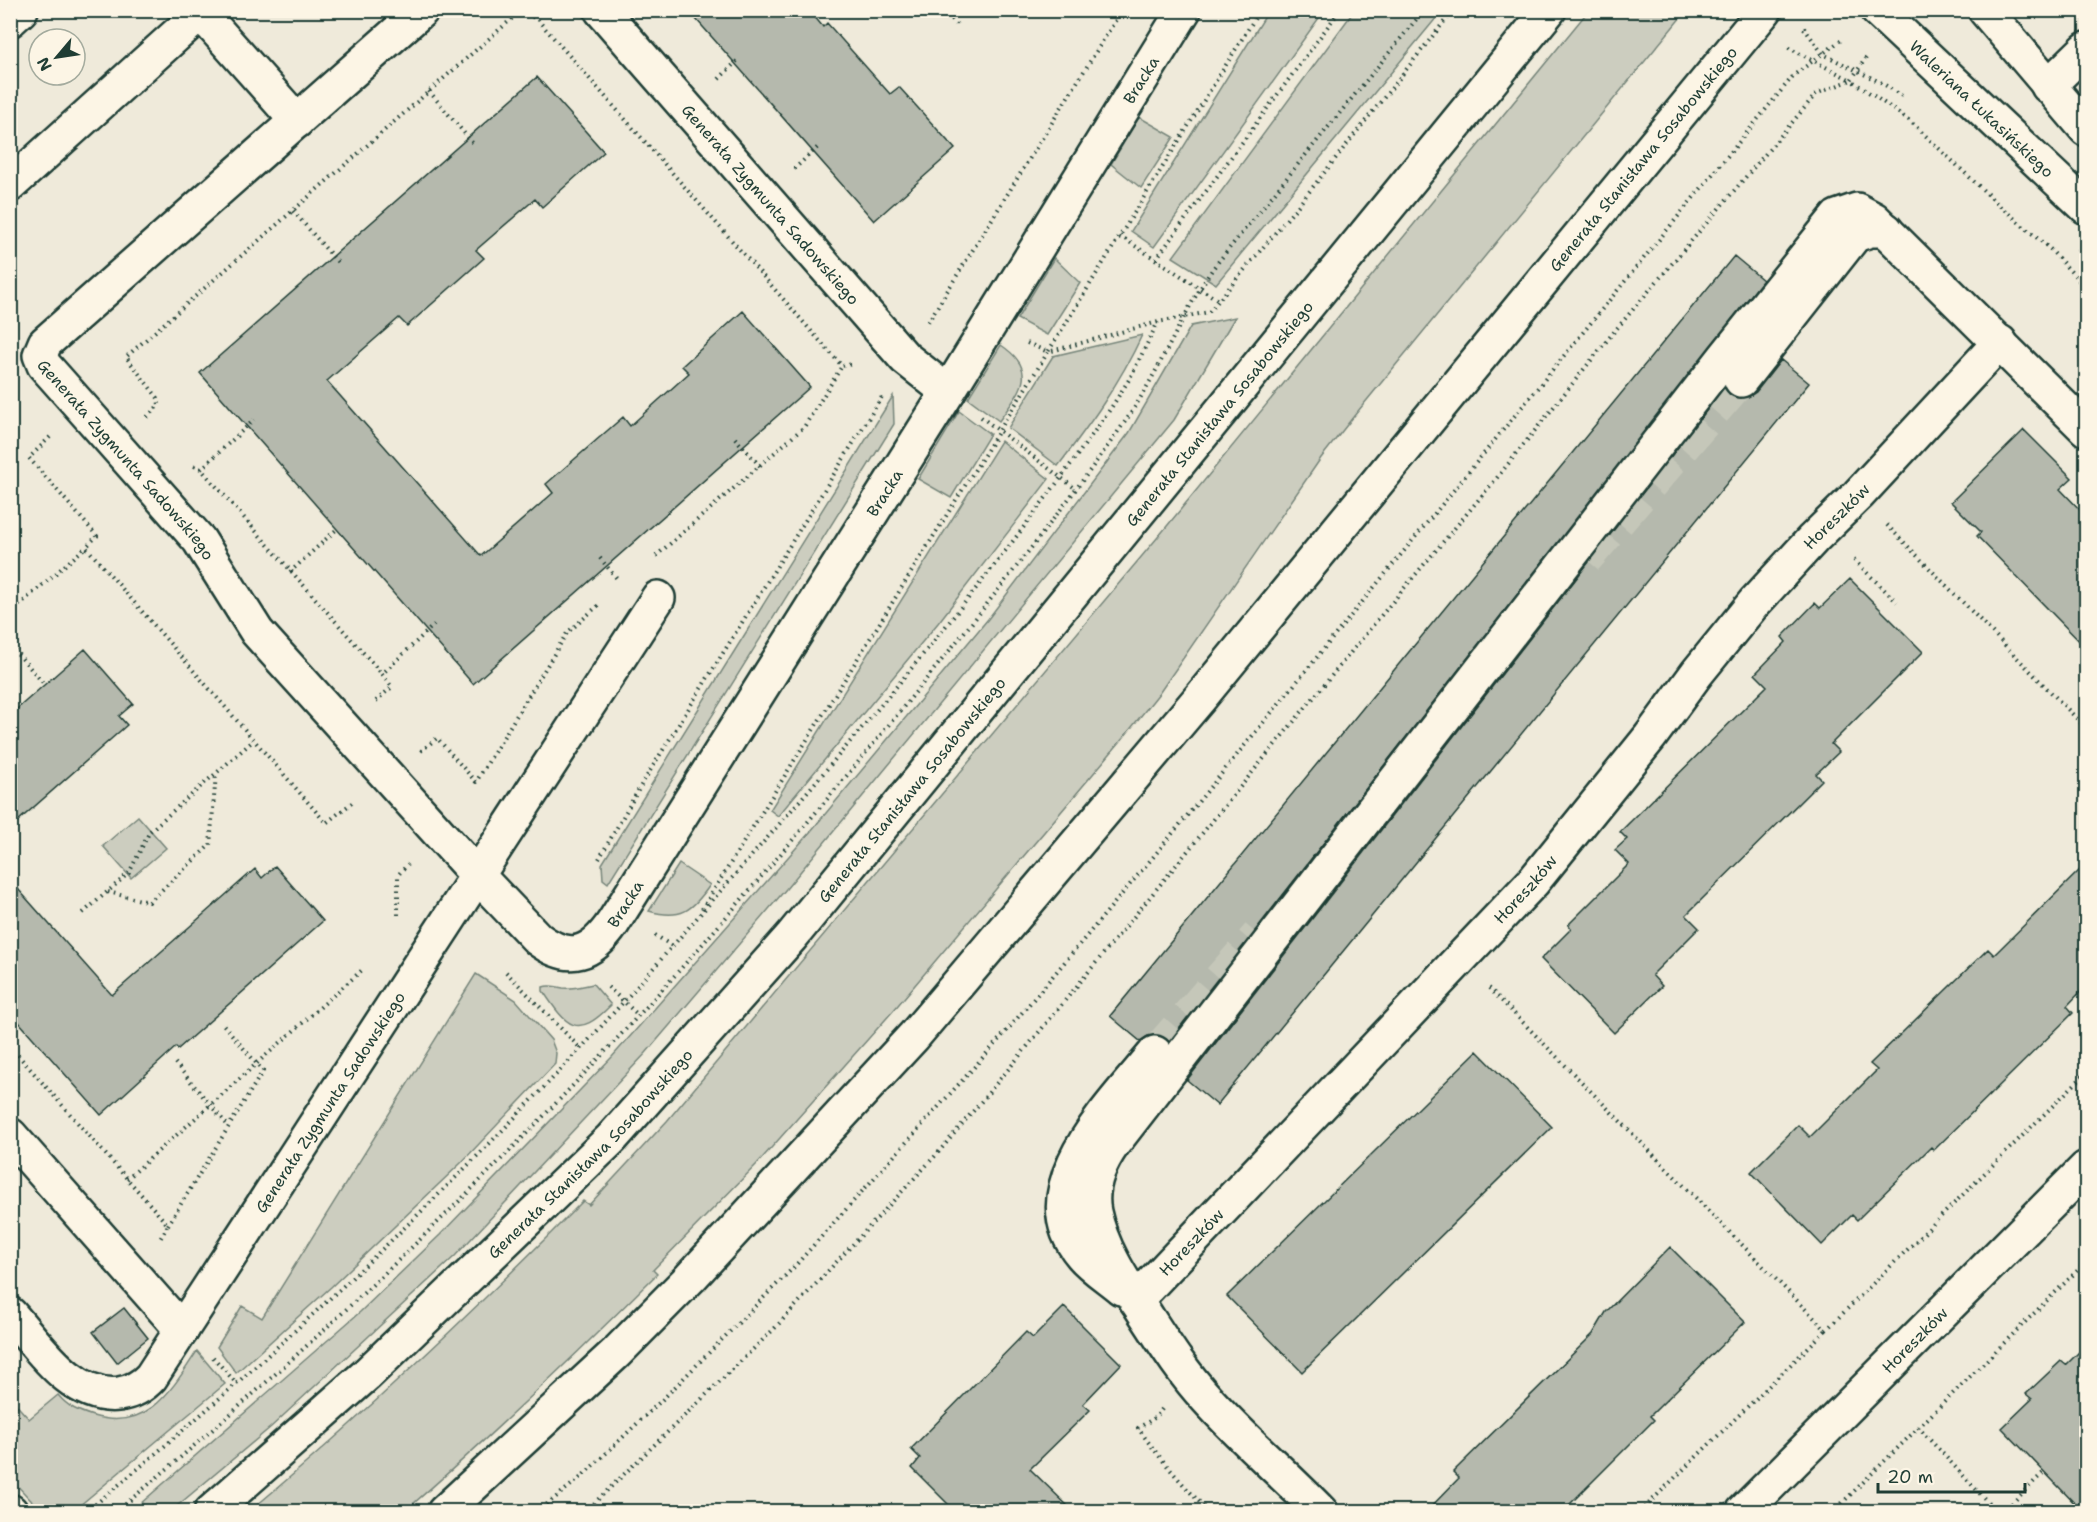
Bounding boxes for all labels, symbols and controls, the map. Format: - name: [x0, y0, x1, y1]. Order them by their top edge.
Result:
- north arrow: [27, 27, 87, 87]
- street label: Waleriana Łukasińskiego: [1905, 36, 2059, 182]
- street label: Generała Stanisława Sosabowskiego: [1544, 42, 1742, 276]
- street label: Bracka: [1118, 52, 1163, 108]
- text: N: [32, 53, 57, 75]
- street label: Generała Zygmunta Sadowskiego: [677, 99, 864, 309]
- street label: Generała Stanisława Sosabowskiego: [1121, 296, 1318, 530]
- street label: Generała Zygmunta Sadowskiego: [33, 354, 219, 564]
- street label: Bracka: [862, 465, 907, 520]
- street label: Horeszków: [1798, 479, 1874, 554]
- street label: Generała Stanisława Sosabowskiego: [813, 673, 1010, 907]
- street label: Horeszków: [1489, 850, 1561, 928]
- street label: Bracka: [602, 876, 648, 932]
- street label: Generała Zygmunta Sadowskiego: [250, 987, 410, 1217]
- street label: Generała Stanisława Sosabowskiego: [483, 1044, 697, 1263]
- street label: Horeszków: [1154, 1204, 1228, 1280]
- street label: Horeszków: [1877, 1302, 1952, 1378]
- scale bar: [1878, 1456, 2025, 1494]
- text: 20 m: [1887, 1465, 1933, 1489]

